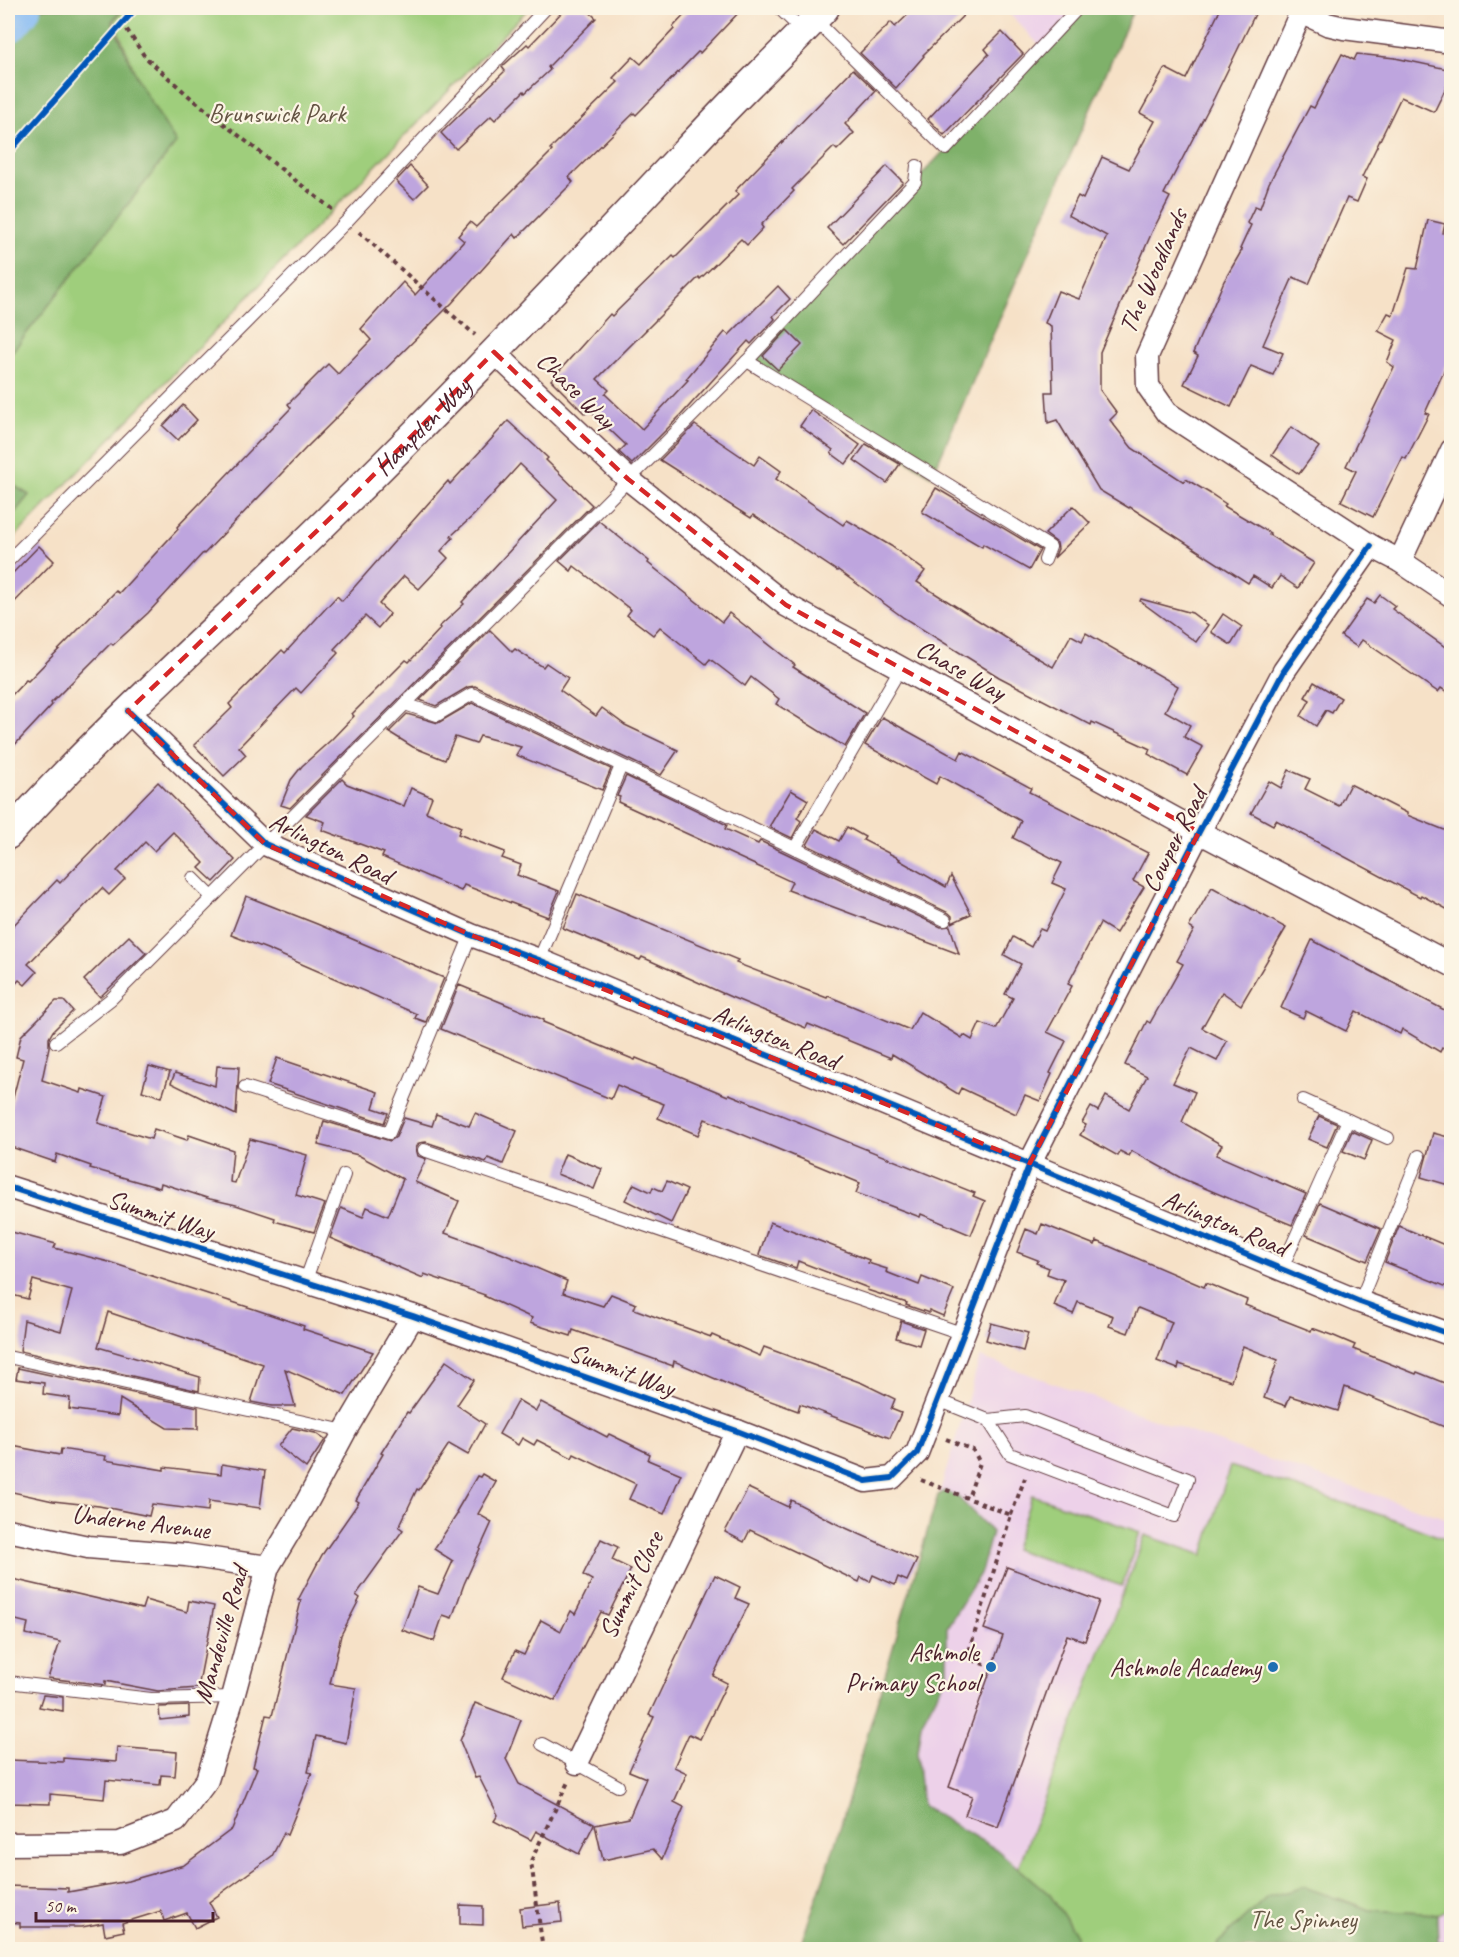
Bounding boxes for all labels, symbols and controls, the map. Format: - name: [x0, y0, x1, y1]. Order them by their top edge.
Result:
- park label: Brunswick Park: [209, 97, 347, 130]
- street label: The Woodlands: [1111, 202, 1196, 338]
- street label: Chase Way: [529, 344, 624, 437]
- street label: Hampden Way: [366, 368, 479, 482]
- street label: Chase Way: [910, 632, 1014, 709]
- street label: Cowper Road: [1134, 779, 1216, 898]
- street label: Arlington Road: [264, 804, 401, 894]
- street label: Arlington Road: [708, 997, 847, 1079]
- street label: Summit Way: [103, 1182, 221, 1248]
- street label: Arlington Road: [1158, 1182, 1296, 1266]
- street label: Summit Way: [565, 1336, 681, 1405]
- street label: Underne Avenue: [70, 1497, 213, 1547]
- street label: Summit Close: [591, 1524, 672, 1644]
- street label: Mandeville Road: [186, 1559, 257, 1707]
- place label: Ashmole Primary School: [845, 1636, 984, 1699]
- place label: Ashmole Academy: [1110, 1651, 1263, 1684]
- marker: Ashmole Primary School: [984, 1660, 998, 1674]
- marker: Ashmole Academy: [1266, 1660, 1280, 1674]
- scale bar: [36, 1885, 213, 1923]
- text: 50 m: [45, 1895, 78, 1917]
- park label: The Spinney: [1249, 1903, 1359, 1936]

